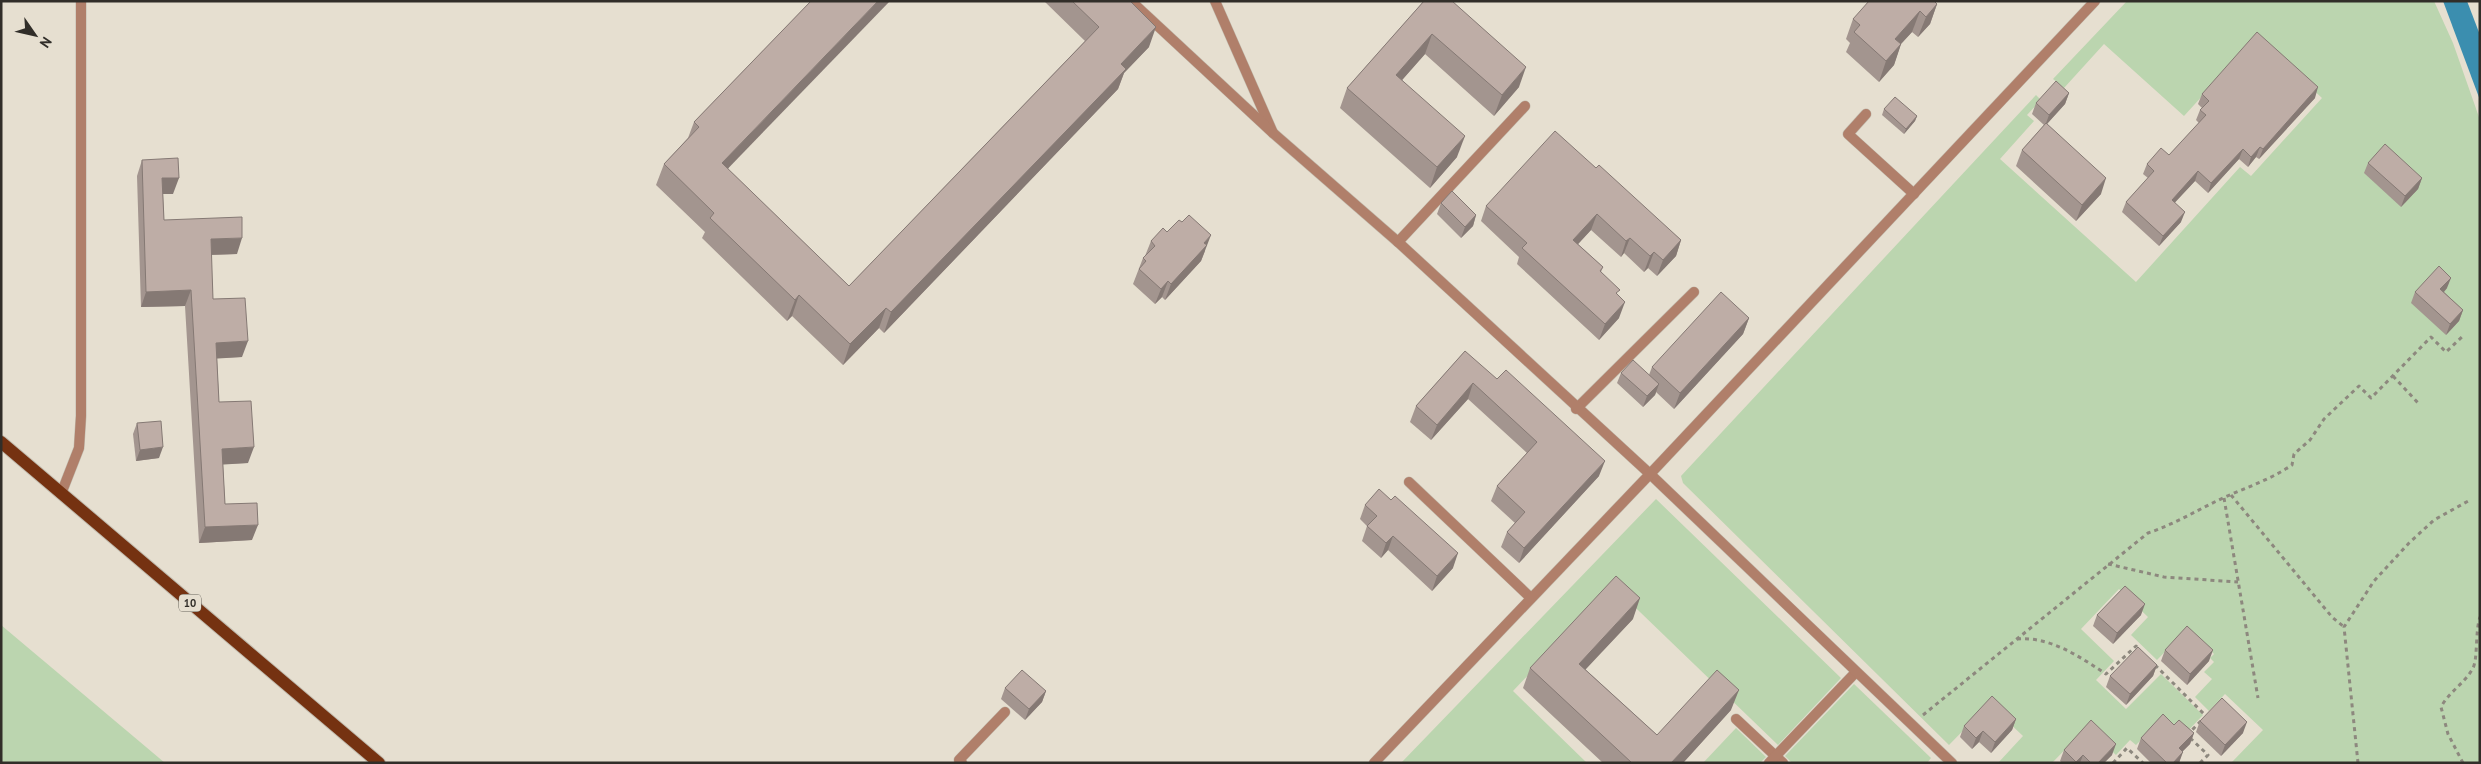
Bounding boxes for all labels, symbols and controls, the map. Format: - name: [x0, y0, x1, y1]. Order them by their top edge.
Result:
- north arrow: [10, 10, 60, 60]
- text: N: [36, 33, 56, 51]
- road number: 10: [179, 594, 201, 612]

